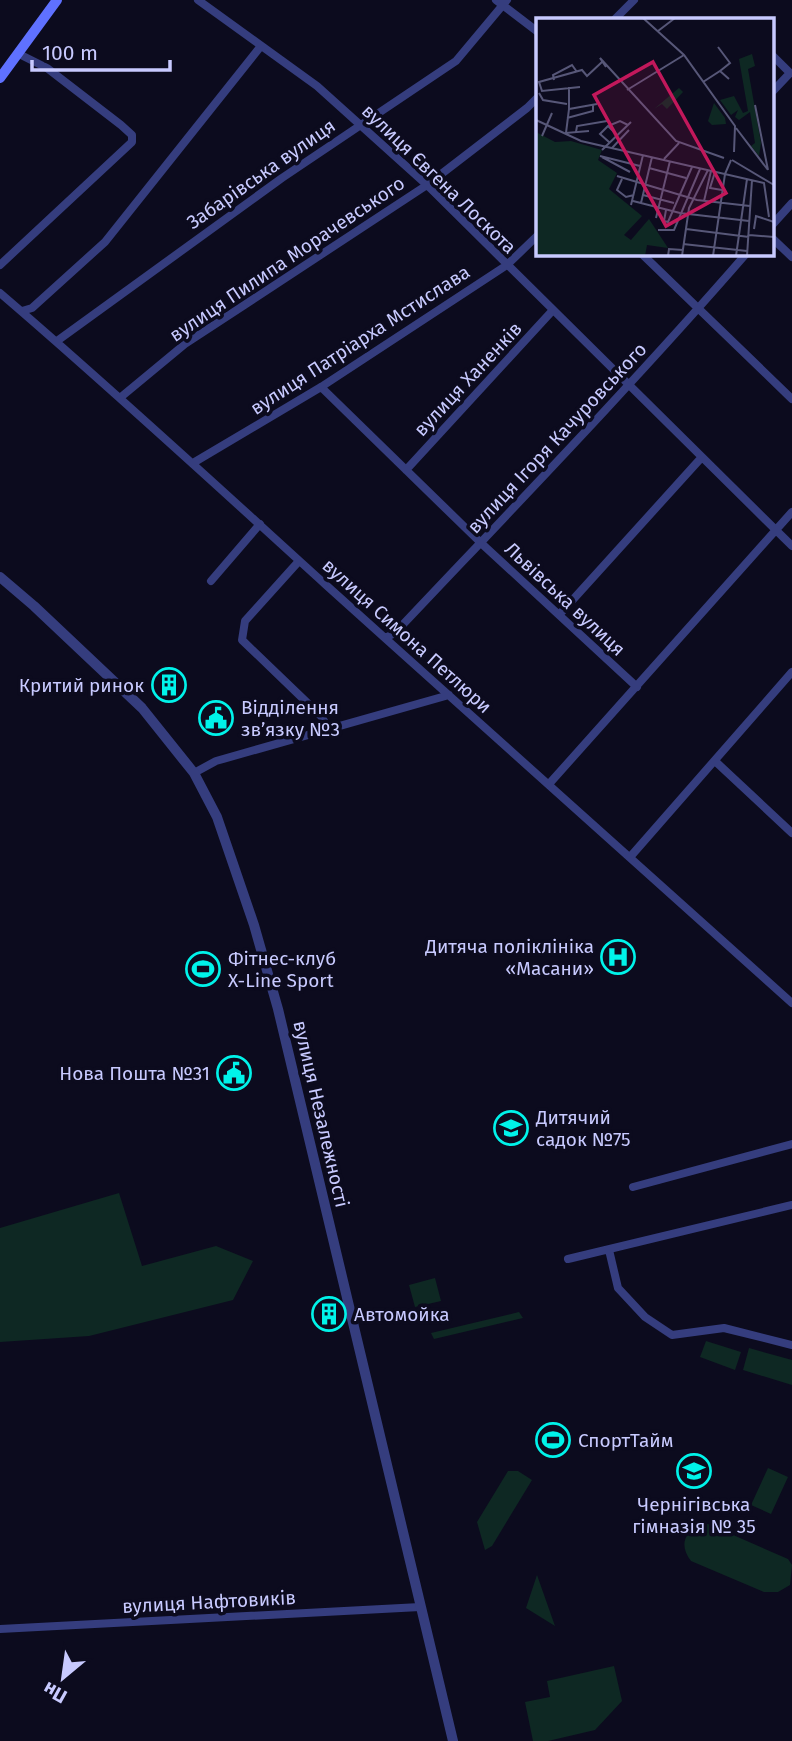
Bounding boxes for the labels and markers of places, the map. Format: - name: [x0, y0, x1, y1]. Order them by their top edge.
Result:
- building icon: Критий ринок: [150, 666, 188, 704]
- place label: Критий ринок: [19, 674, 144, 697]
- place label: Відділення зв’язку №3: [241, 696, 340, 741]
- public building icon: Відділення зв’язку №3: [197, 699, 235, 737]
- place label: Дитяча поліклініка «Масани»: [424, 935, 594, 980]
- hospital icon: Дитяча поліклініка «Масани»: [599, 938, 637, 976]
- place label: Фітнес-клуб X-Line Sport: [228, 947, 336, 992]
- sports icon: Фітнес-клуб X-Line Sport: [184, 950, 222, 988]
- public building icon: Нова Пошта №31: [215, 1054, 253, 1092]
- place label: Нова Пошта №31: [59, 1062, 210, 1085]
- place label: Дитячий садок №75: [535, 1106, 631, 1151]
- school or university icon: Дитячий садок №75: [492, 1109, 530, 1147]
- building icon: Автомойка: [310, 1295, 348, 1333]
- place label: Автомойка: [354, 1303, 450, 1326]
- sports icon: СпортТайм: [534, 1421, 572, 1459]
- place label: СпортТайм: [578, 1429, 673, 1452]
- school or university icon: Чернігівська гімназія № 35: [675, 1452, 713, 1490]
- place label: Чернігівська гімназія № 35: [632, 1493, 756, 1538]

